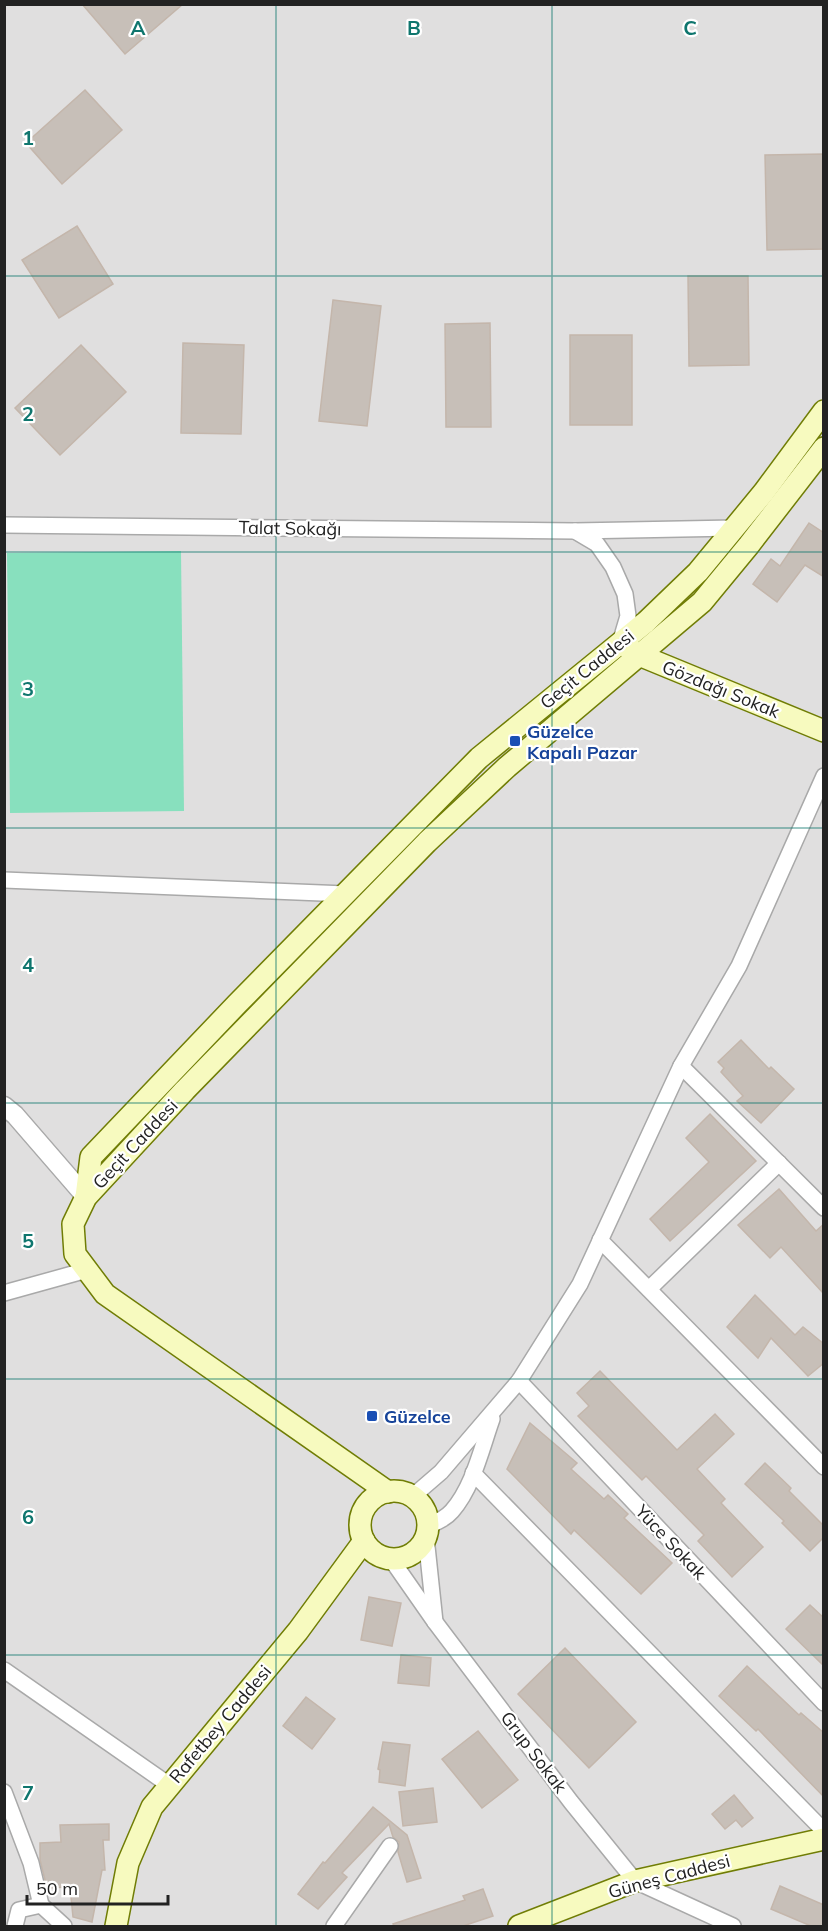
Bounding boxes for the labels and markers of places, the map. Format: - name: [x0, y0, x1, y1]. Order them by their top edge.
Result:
- place label: Güzelce Kapalı Pazar: [527, 720, 638, 764]
- marker: Güzelce Kapalı Pazar: [508, 734, 522, 748]
- place label: Güzelce: [384, 1405, 451, 1428]
- marker: Güzelce: [365, 1409, 379, 1423]

